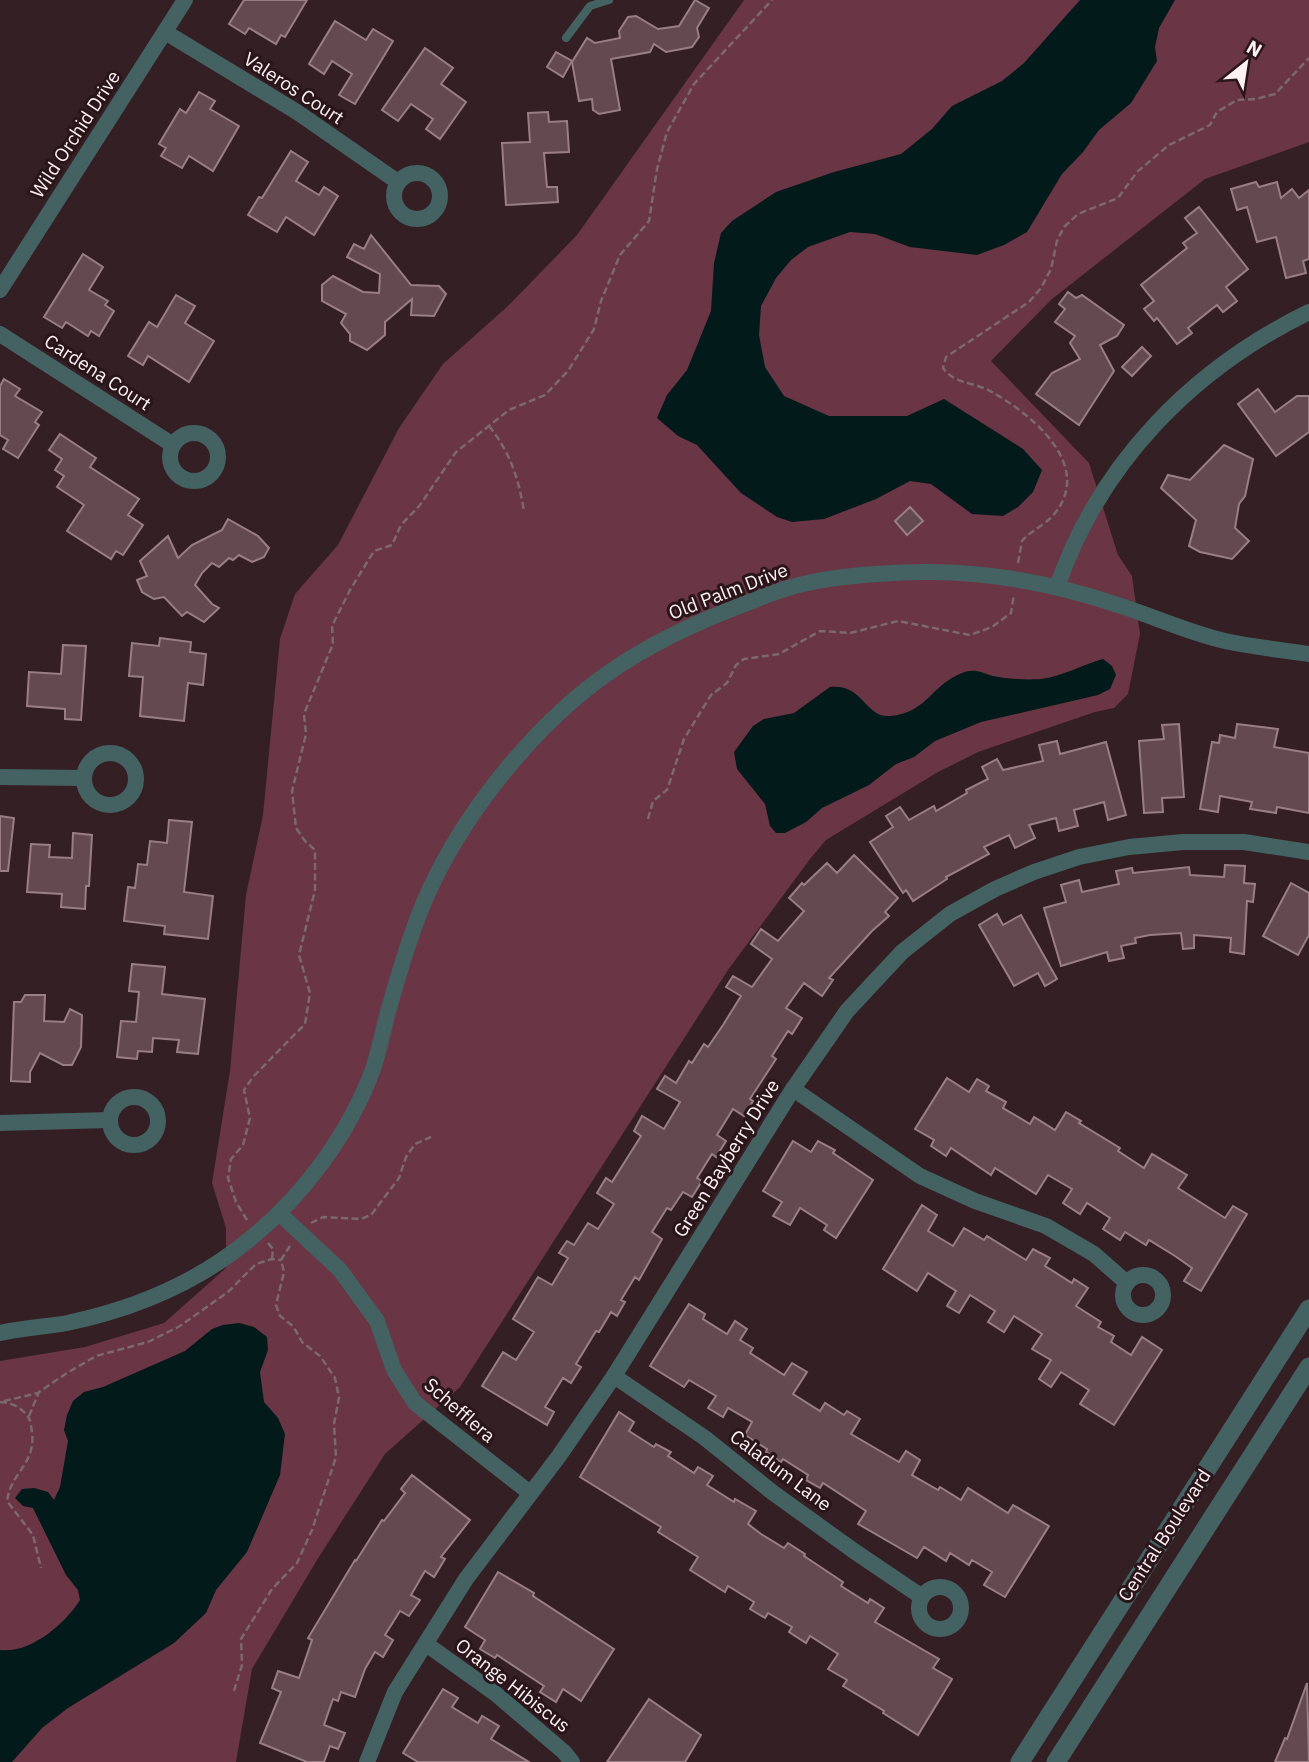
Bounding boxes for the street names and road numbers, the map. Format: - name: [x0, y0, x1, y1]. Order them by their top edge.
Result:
- street label: Valeros Court: [239, 47, 349, 129]
- street label: Wild Orchid Drive: [25, 66, 125, 202]
- street label: Cardena Court: [40, 329, 156, 415]
- street label: Old Palm Drive: [665, 557, 791, 625]
- street label: Green Bayberry Drive: [668, 1075, 784, 1241]
- street label: Schefflera: [419, 1372, 501, 1448]
- street label: Caladum Lane: [725, 1424, 837, 1516]
- street label: Central Boulevard: [1112, 1464, 1216, 1606]
- street label: Orange Hibiscus: [451, 1633, 575, 1737]

